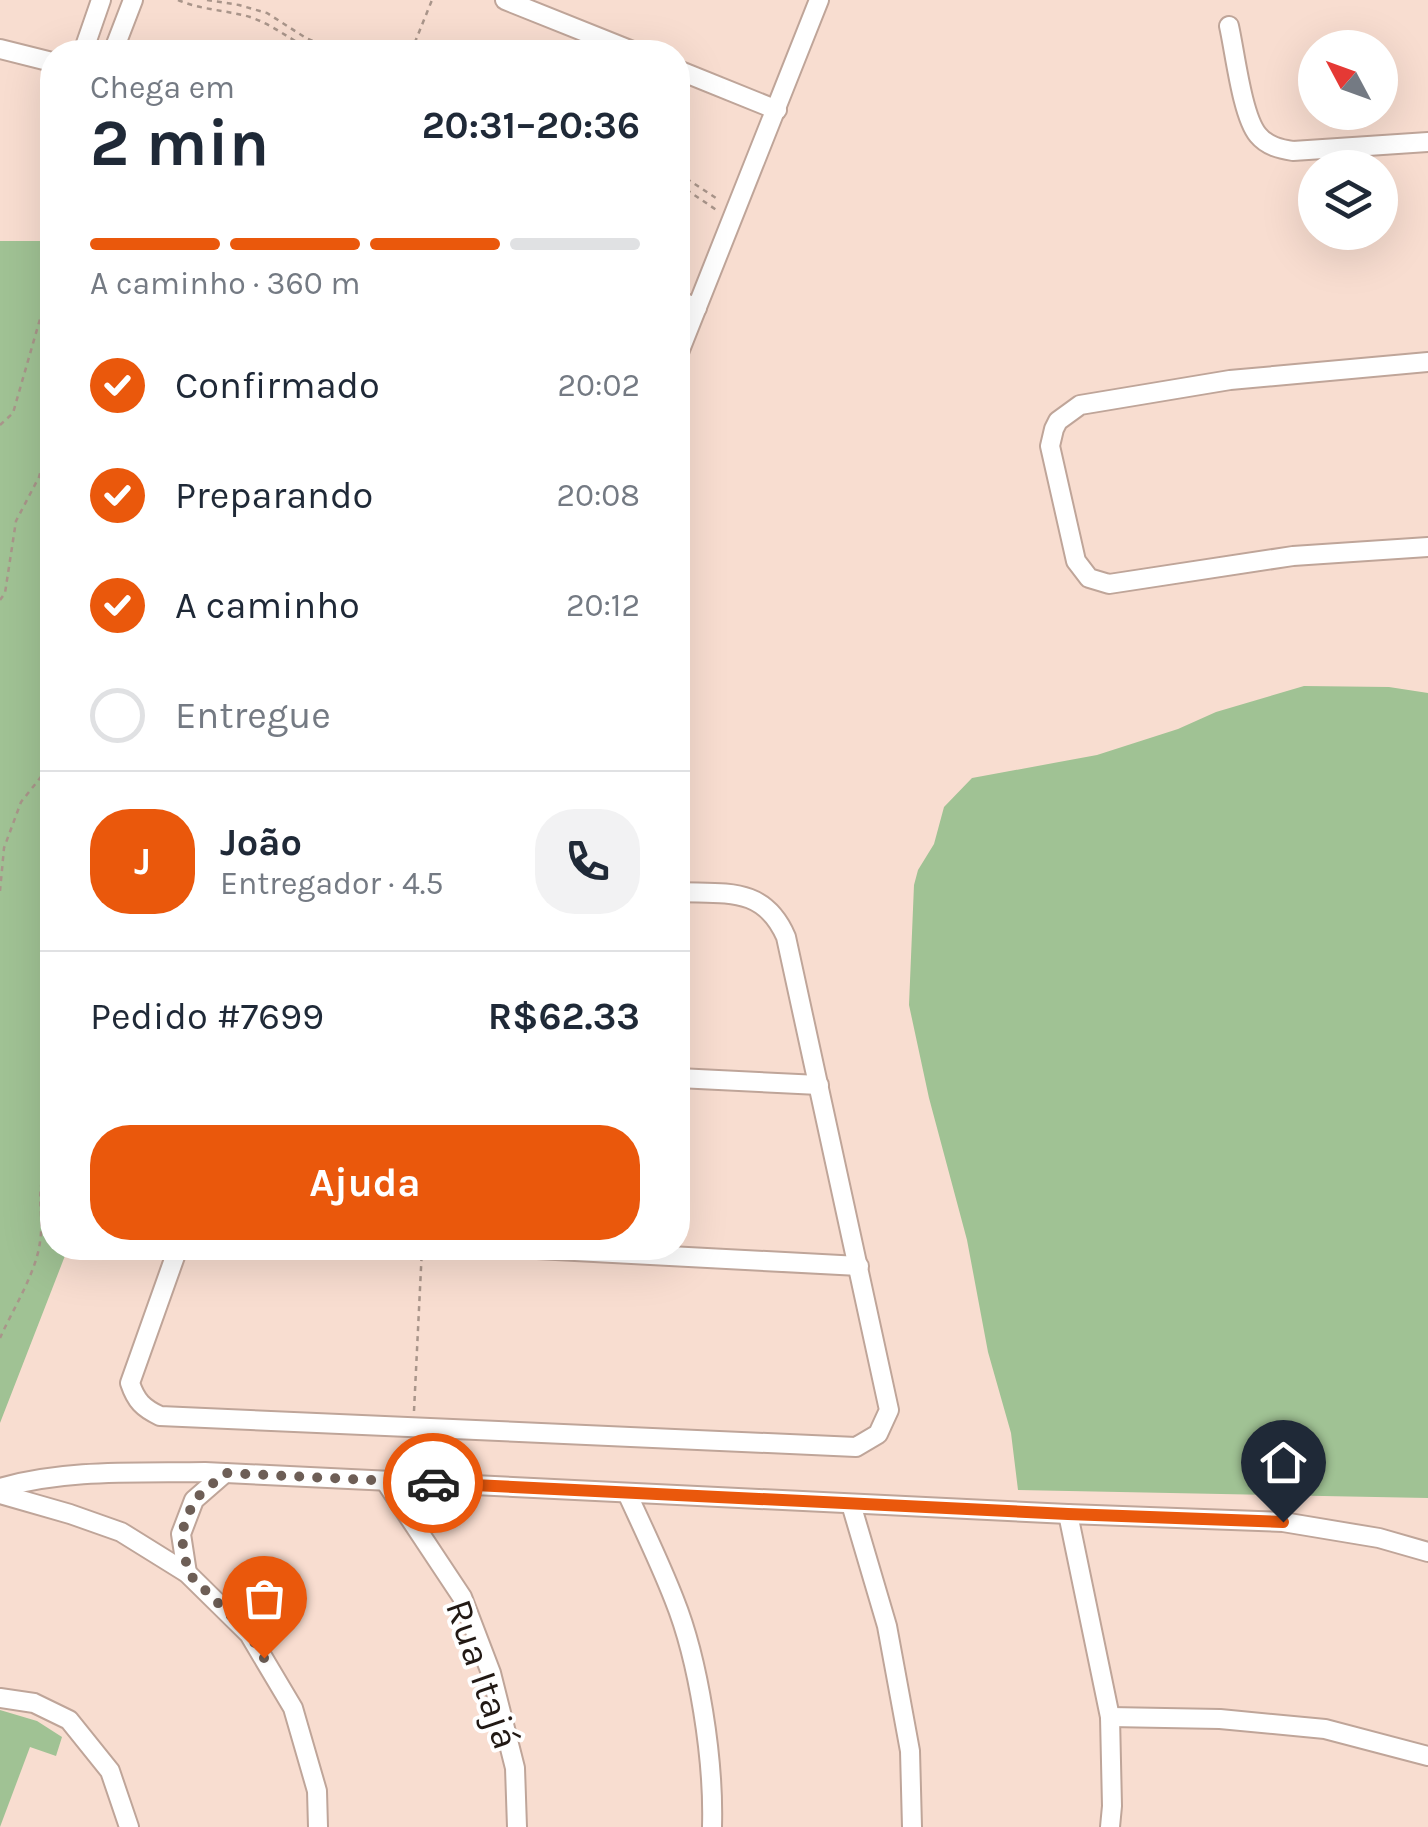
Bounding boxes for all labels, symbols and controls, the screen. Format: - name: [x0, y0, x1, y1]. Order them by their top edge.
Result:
- north arrow: [1298, 30, 1398, 130]
- map controls: [1298, 30, 1398, 250]
- text: Chega em: [90, 69, 235, 106]
- text: 20:31–20:36: [422, 103, 640, 148]
- text: 2 min: [90, 105, 269, 181]
- button: layers: [1298, 150, 1398, 250]
- text: A caminho · 360 m: [90, 265, 360, 302]
- icon: check: [90, 358, 145, 413]
- text: Confirmado: [175, 363, 380, 408]
- text: 20:02: [558, 367, 640, 404]
- icon: check: [90, 468, 145, 523]
- text: Preparando: [175, 473, 373, 518]
- text: 20:08: [556, 477, 640, 514]
- icon: check: [90, 578, 145, 633]
- text: A caminho: [175, 583, 360, 628]
- text: 20:12: [566, 587, 640, 624]
- text: Entregue: [175, 693, 331, 738]
- button: phone: [535, 809, 640, 914]
- text: João: [220, 820, 302, 865]
- text: J: [134, 839, 151, 884]
- text: Entregador · 4.5: [220, 865, 444, 902]
- text: Pedido #7699: [90, 994, 324, 1039]
- text: R$62.33: [488, 994, 640, 1039]
- button: Ajuda: [90, 1125, 640, 1240]
- pin: [1241, 1420, 1326, 1523]
- courier: [383, 1433, 483, 1533]
- icon: home: [1256, 1435, 1311, 1490]
- icon: car: [406, 1456, 461, 1511]
- pin: [222, 1556, 307, 1659]
- icon: bag: [237, 1571, 292, 1626]
- street label: Rua Itajá: [436, 1594, 529, 1755]

